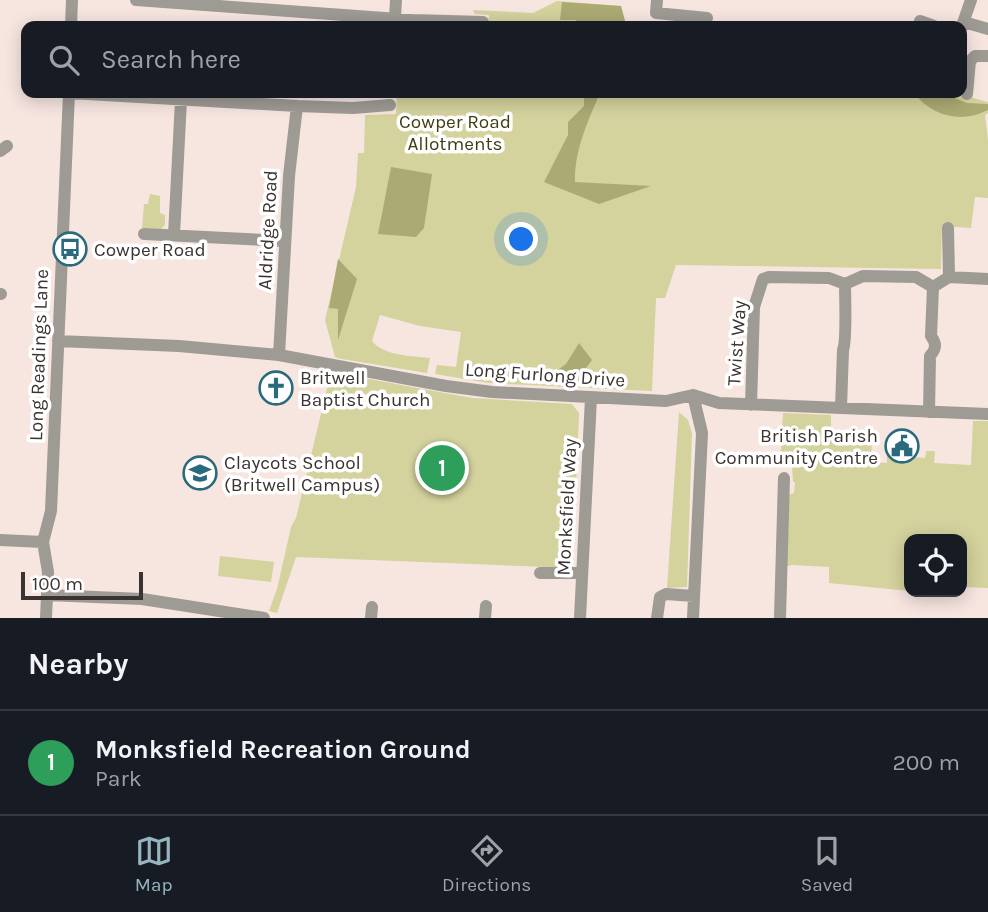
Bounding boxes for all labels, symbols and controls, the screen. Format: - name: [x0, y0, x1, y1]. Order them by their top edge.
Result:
- search box: [21, 21, 967, 98]
- icon: search: [45, 41, 83, 79]
- text: Search here: [101, 44, 241, 75]
- park label: Cowper Road Allotments: [399, 111, 511, 155]
- street label: Aldridge Road: [254, 170, 282, 291]
- your location: [504, 222, 538, 256]
- bus stop icon: Cowper Road: [51, 230, 89, 268]
- place label: Cowper Road: [94, 239, 206, 261]
- street label: Long Readings Lane: [25, 269, 53, 441]
- street label: Twist Way: [723, 299, 751, 387]
- street label: Long Furlong Drive: [464, 358, 626, 392]
- place label: Britwell Baptist Church: [300, 367, 431, 411]
- church icon: Britwell Baptist Church: [257, 369, 295, 407]
- place label: British Parish Community Centre: [715, 425, 878, 469]
- public building icon: British Parish Community Centre: [883, 427, 921, 465]
- street label: Monksfield Way: [552, 438, 582, 576]
- pin: 1: [419, 442, 465, 494]
- place label: Claycots School (Britwell Campus): [224, 452, 380, 496]
- school or university icon: Claycots School (Britwell Campus): [181, 454, 219, 492]
- map controls: [904, 534, 967, 597]
- button: locate: [904, 534, 967, 597]
- scale bar: [21, 569, 144, 601]
- text: 100 m: [32, 573, 83, 595]
- text: Nearby: [28, 646, 128, 682]
- text: Monksfield Recreation Ground: [95, 734, 471, 765]
- text: 1: [47, 749, 55, 776]
- text: 200 m: [892, 749, 960, 776]
- text: Park: [95, 765, 142, 792]
- tab: Map: [135, 832, 173, 896]
- tab: Directions: [442, 832, 531, 896]
- tab: Saved: [801, 832, 853, 896]

